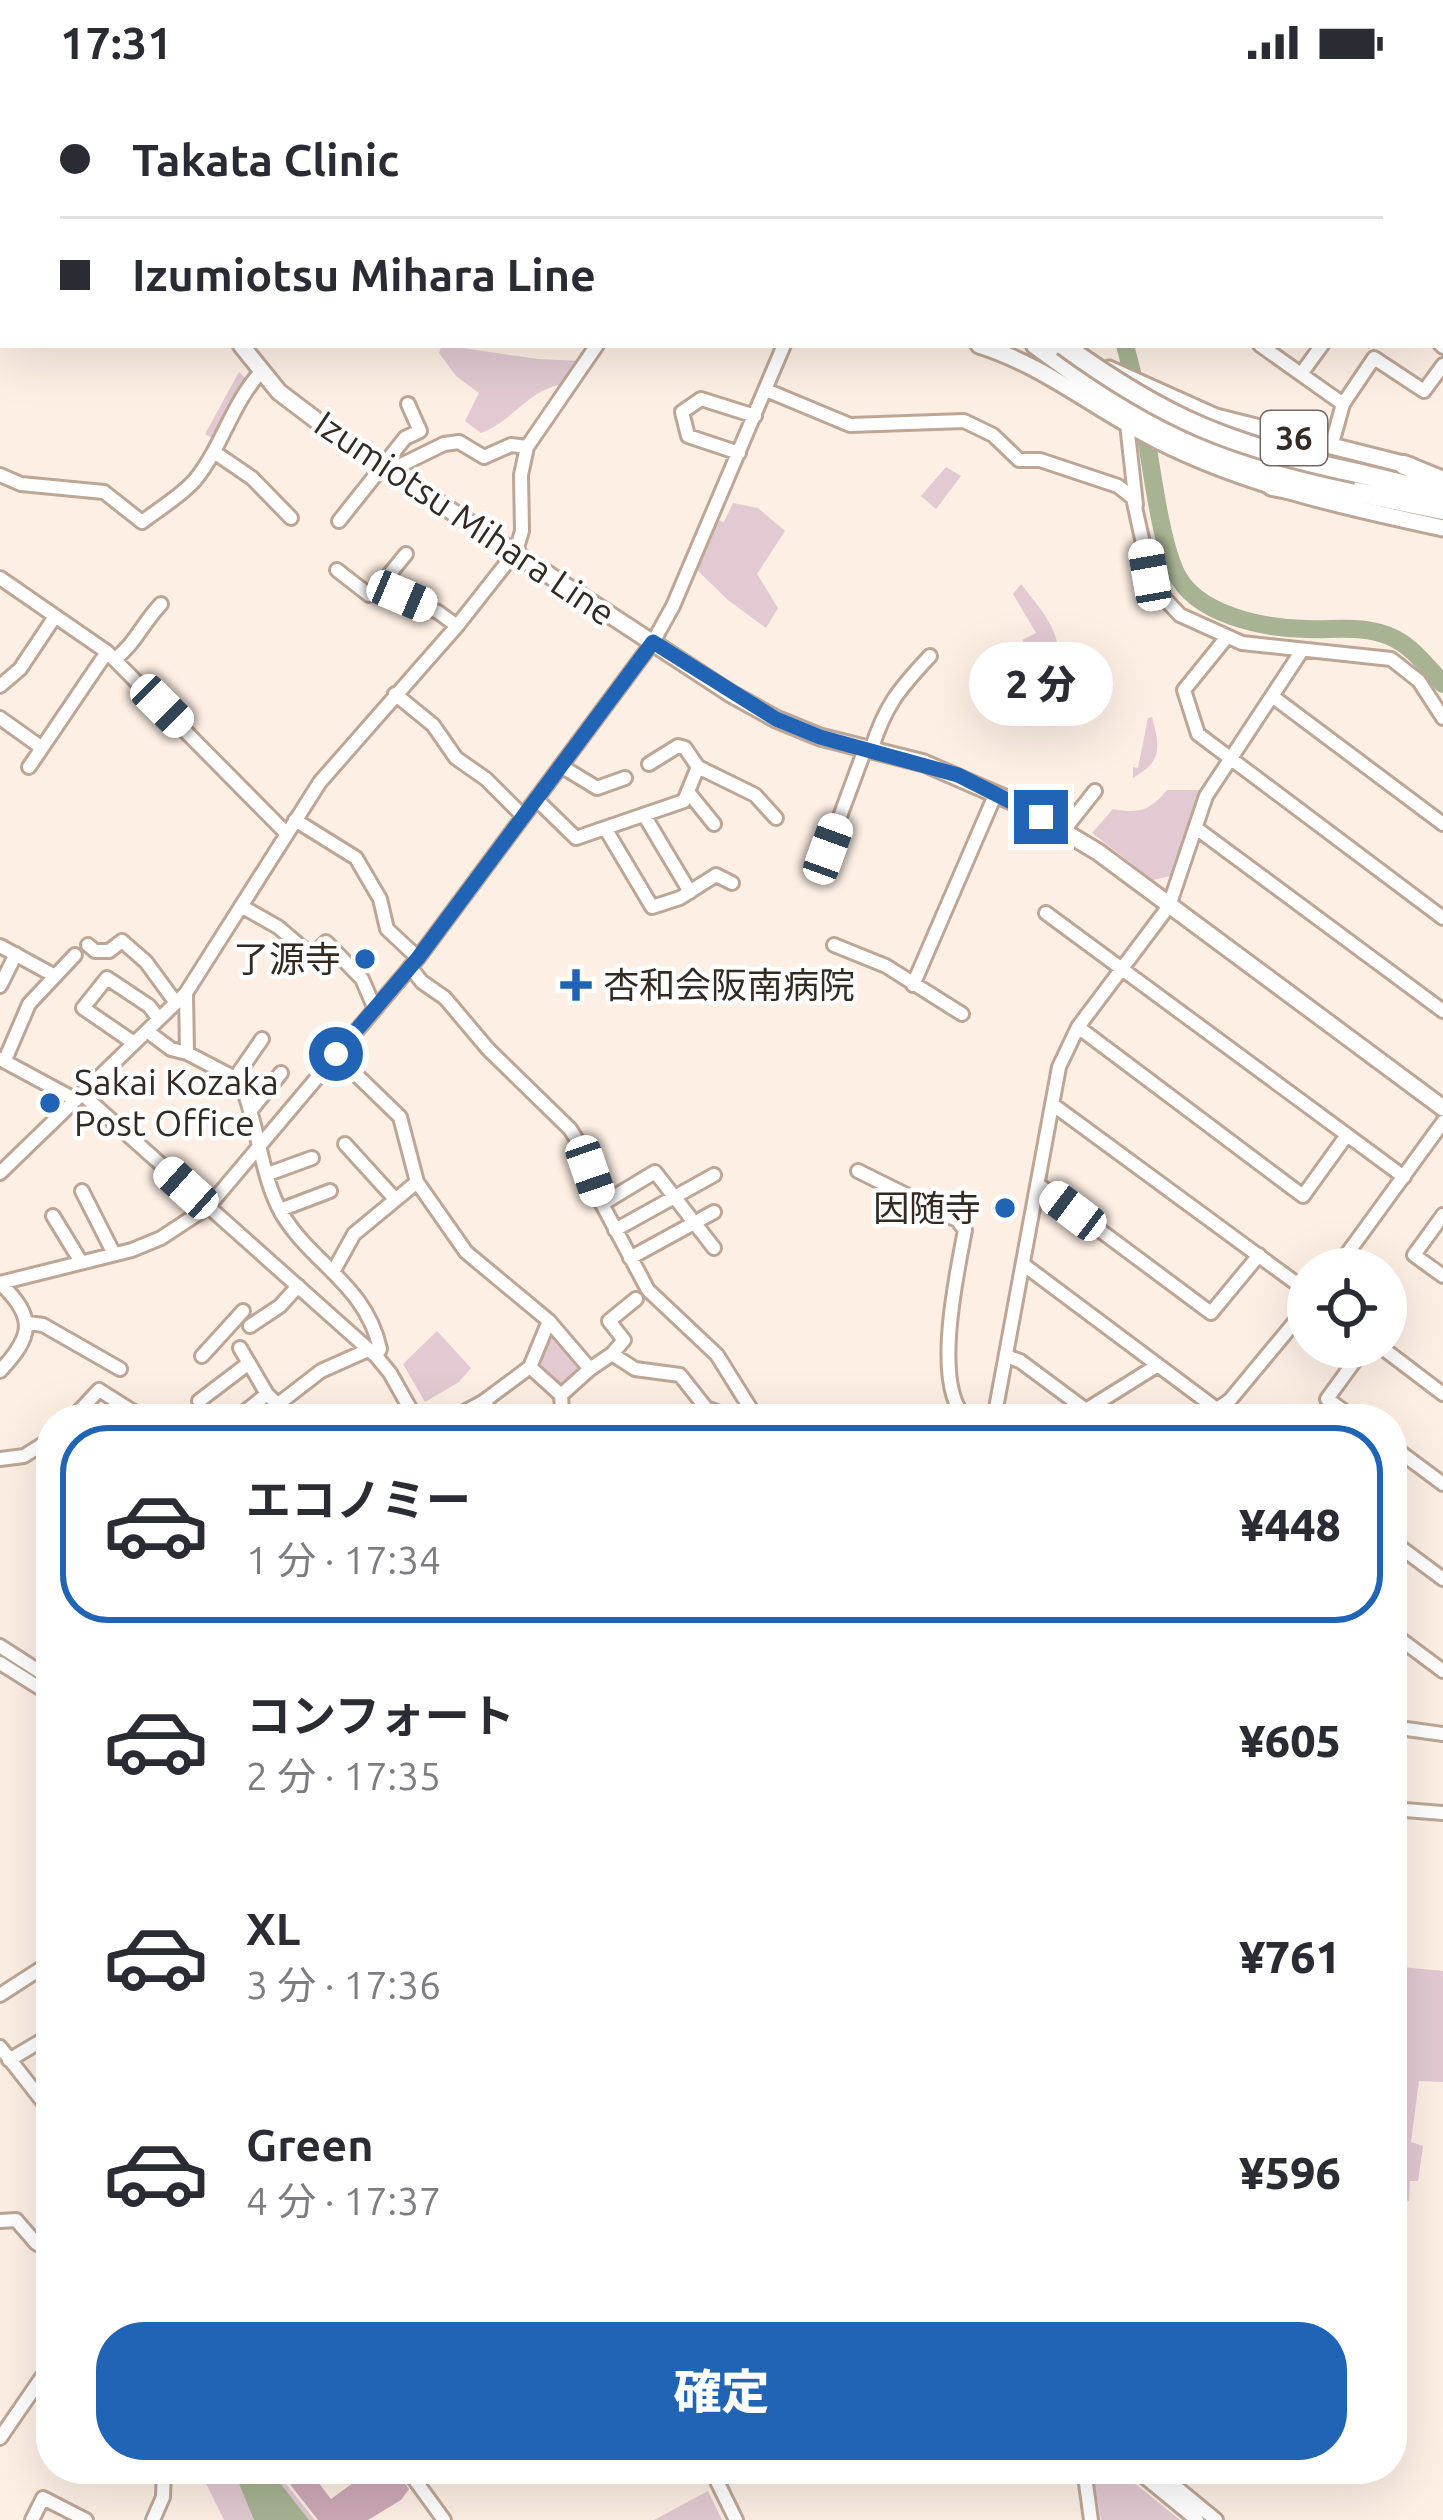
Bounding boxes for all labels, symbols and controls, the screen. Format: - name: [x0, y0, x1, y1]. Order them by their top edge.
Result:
- text: 17:31: [60, 17, 173, 68]
- text: Takata Clinic: [132, 134, 399, 185]
- text: Izumiotsu Mihara Line: [132, 249, 596, 300]
- street label: Izumiotsu Mihara Line: [308, 402, 623, 633]
- road number: 36: [1261, 411, 1327, 465]
- car: [1126, 536, 1174, 614]
- car: [362, 565, 442, 627]
- callout: 2 分: [969, 643, 1113, 727]
- text: 2 分: [1006, 662, 1076, 705]
- car: [124, 668, 200, 744]
- route end: [1014, 790, 1068, 844]
- car: [799, 809, 857, 889]
- place label: 了源寺: [233, 938, 341, 979]
- marker: 了源寺: [352, 946, 378, 972]
- place label: 杏和会阪南病院: [603, 964, 855, 1005]
- marker: 杏和会阪南病院: [560, 969, 592, 1001]
- route start: [309, 1027, 363, 1081]
- place label: Sakai Kozaka Post Office: [74, 1061, 279, 1143]
- marker: Sakai Kozaka Post Office: [37, 1090, 63, 1116]
- car: [561, 1131, 619, 1211]
- car: [147, 1151, 225, 1225]
- car: [1033, 1175, 1113, 1247]
- place label: 因随寺: [873, 1187, 981, 1228]
- marker: 因随寺: [992, 1195, 1018, 1221]
- map controls: [1287, 1248, 1407, 1368]
- button: locate: [1287, 1248, 1407, 1368]
- icon: car: [102, 1470, 210, 1578]
- text: エコノミー: [246, 1474, 471, 1525]
- text: ¥448: [1239, 1499, 1341, 1550]
- text: 1 分 · 17:34: [246, 1538, 441, 1581]
- icon: car: [102, 1686, 210, 1794]
- text: コンフォート: [246, 1690, 515, 1741]
- text: ¥605: [1239, 1715, 1341, 1766]
- text: 2 分 · 17:35: [246, 1754, 441, 1797]
- icon: car: [102, 1902, 210, 2010]
- text: XL: [246, 1903, 300, 1954]
- text: ¥761: [1239, 1931, 1341, 1982]
- text: 3 分 · 17:36: [246, 1963, 441, 2006]
- icon: car: [102, 2118, 210, 2226]
- text: Green: [246, 2119, 373, 2170]
- text: ¥596: [1239, 2147, 1341, 2198]
- text: 4 分 · 17:37: [246, 2179, 441, 2222]
- button: 確定: [96, 2322, 1347, 2460]

